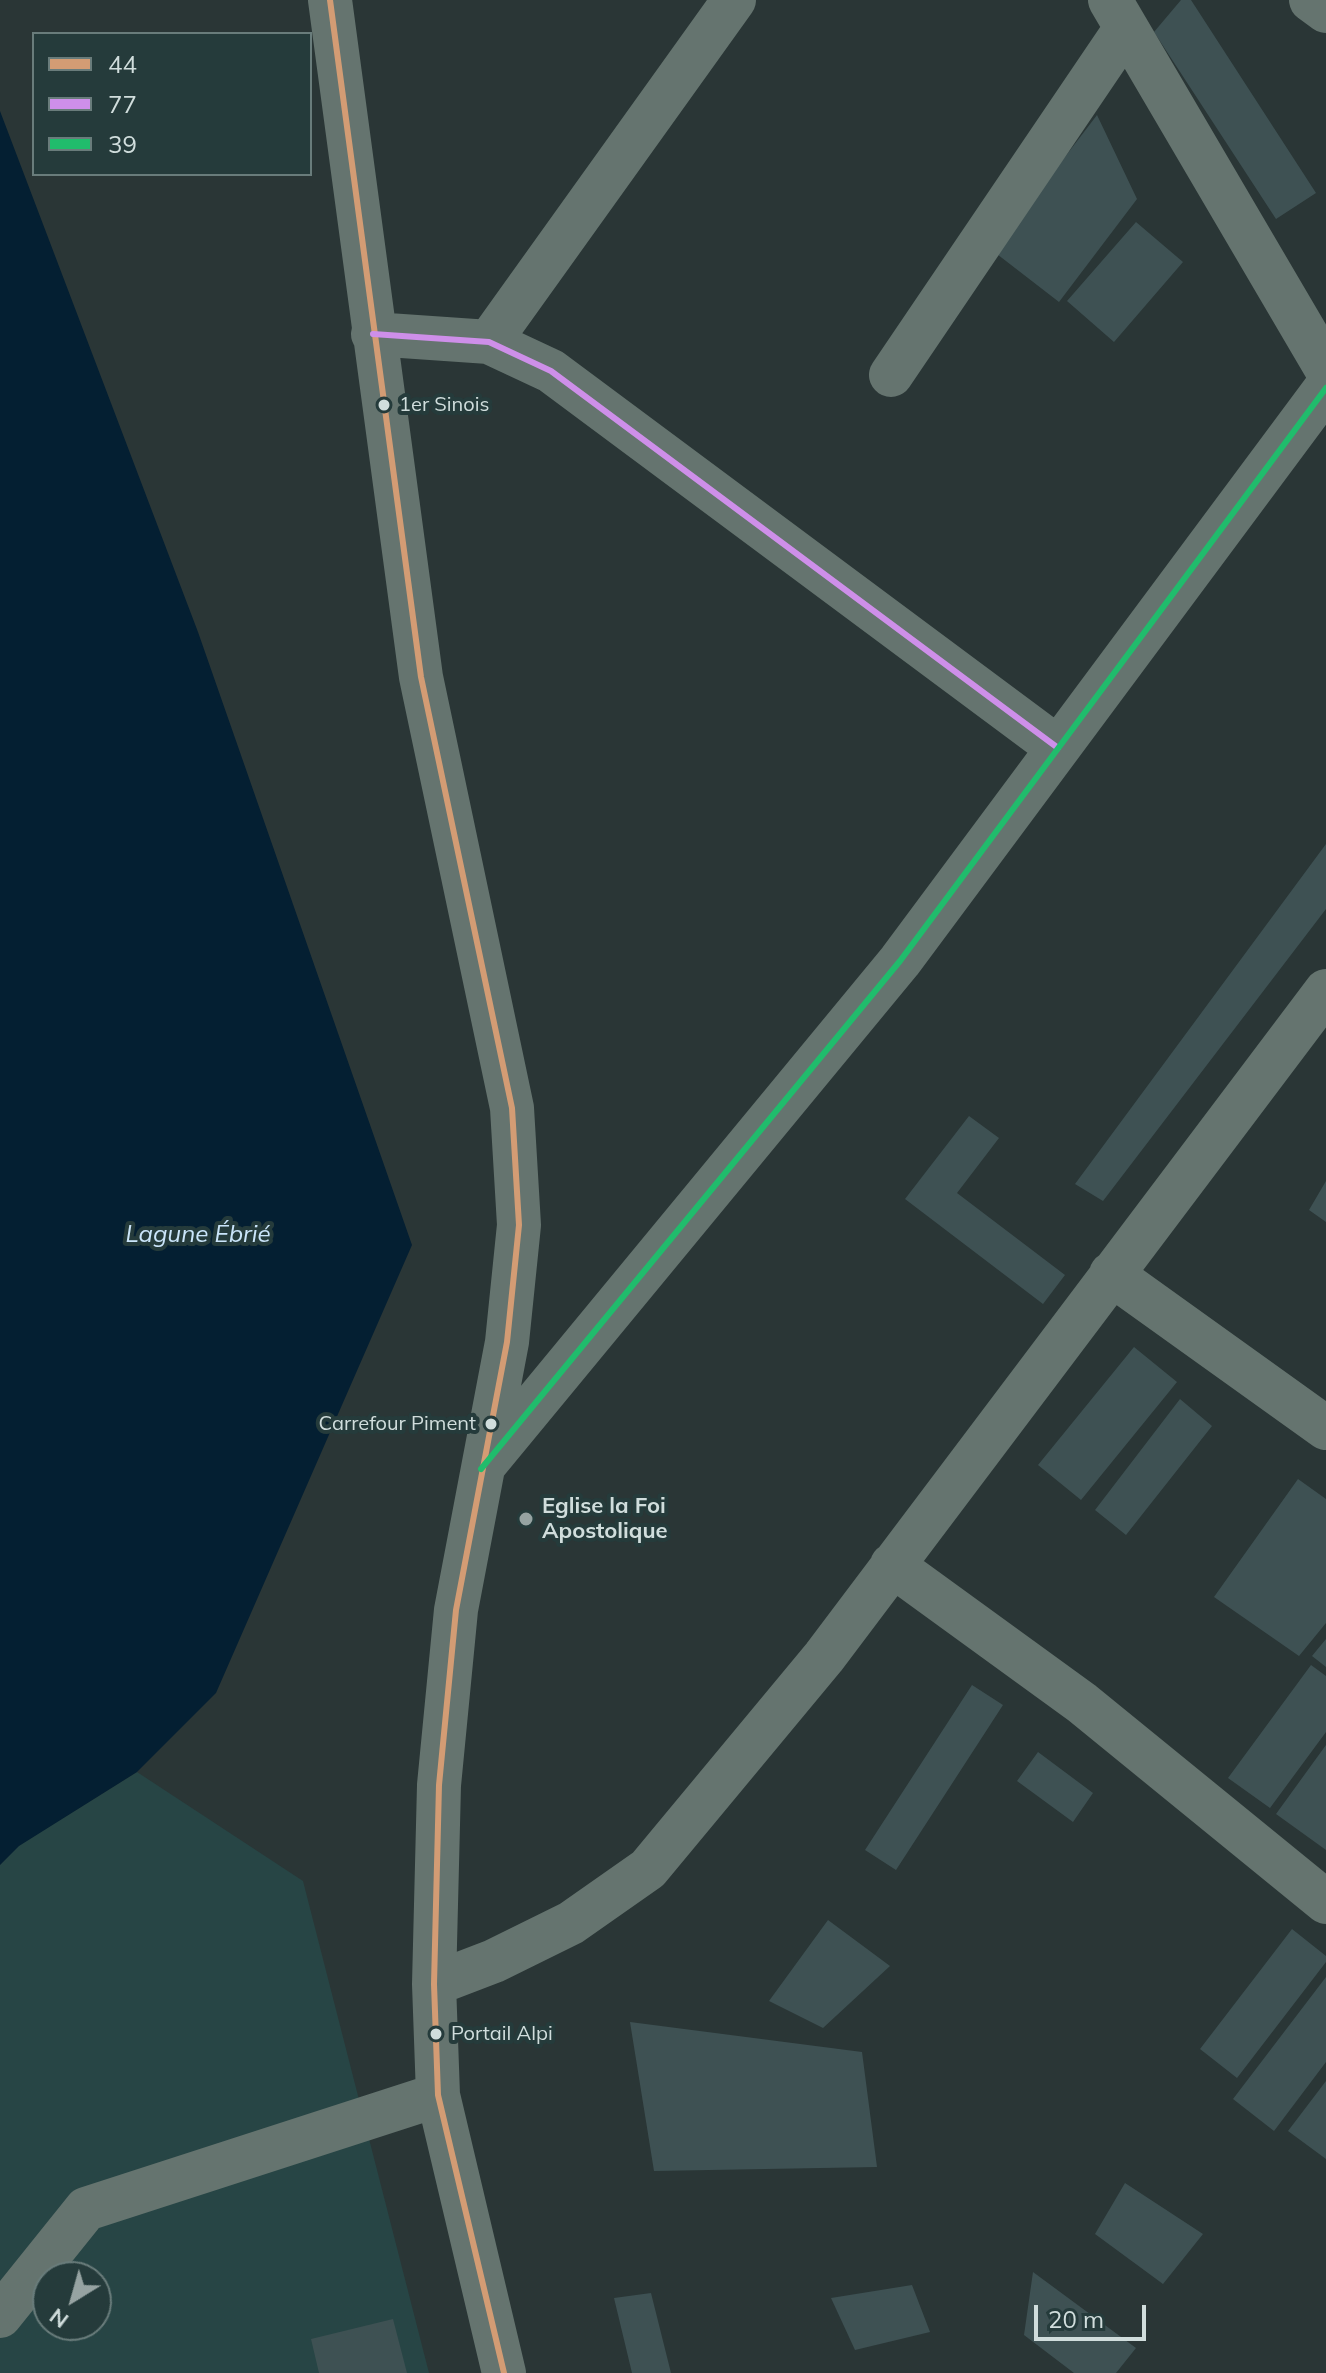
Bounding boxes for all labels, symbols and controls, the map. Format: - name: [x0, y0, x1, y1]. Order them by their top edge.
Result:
- legend: [32, 32, 312, 176]
- text: 44: [108, 49, 137, 79]
- text: 77: [108, 89, 137, 119]
- text: 39: [108, 129, 137, 159]
- place label: 1er Sinois: [399, 393, 489, 417]
- marker: 1er Sinois: [376, 397, 392, 413]
- water label: Lagune Ébrié: [125, 1221, 271, 1249]
- place label: Carrefour Piment: [319, 1412, 476, 1436]
- marker: Carrefour Piment: [483, 1416, 499, 1432]
- place label: Eglise la Foi Apostolique: [542, 1493, 668, 1544]
- marker: Eglise la Foi Apostolique: [517, 1510, 535, 1528]
- place label: Portail Alpi: [451, 2022, 553, 2046]
- marker: Portail Alpi: [428, 2026, 444, 2042]
- north arrow: [32, 2261, 112, 2341]
- scale bar: [1038, 2289, 1150, 2339]
- text: N: [44, 2302, 74, 2335]
- text: 20 m: [1048, 2304, 1104, 2334]

